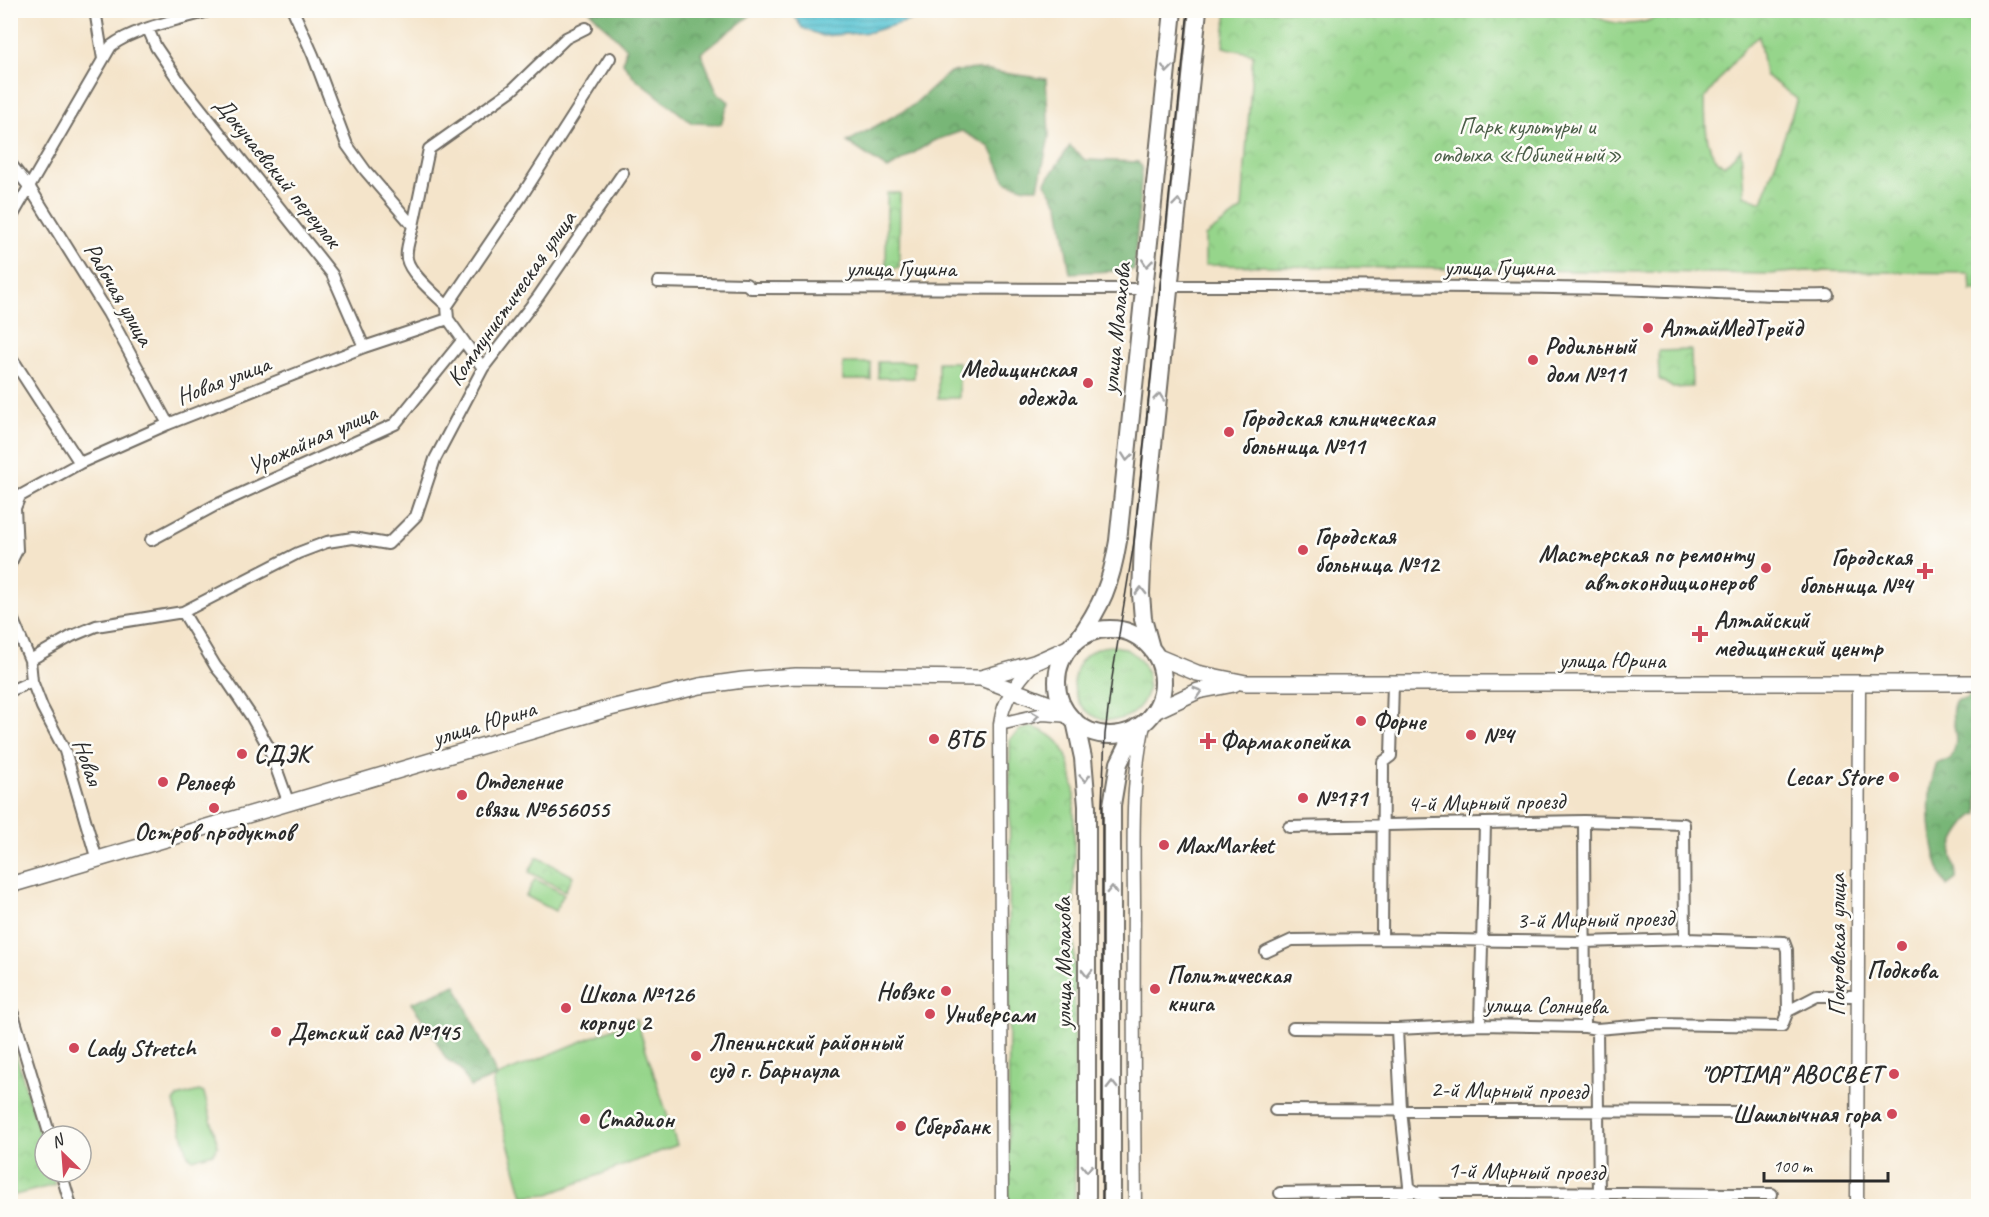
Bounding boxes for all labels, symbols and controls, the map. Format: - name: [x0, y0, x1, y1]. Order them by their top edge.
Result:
- one-way arrow: [1161, 64, 1174, 73]
- street label: Докучаевский переулок: [208, 90, 350, 255]
- park label: Парк культуры и отдыха «Юбилейный»: [1432, 111, 1622, 169]
- one-way arrow: [1171, 198, 1184, 208]
- street label: Коммунистическая улица: [439, 204, 583, 391]
- street label: Рабочая улица: [77, 237, 161, 352]
- street label: улица Гущина: [1442, 252, 1556, 282]
- street label: улица Гущина: [844, 253, 958, 283]
- one-way arrow: [1141, 258, 1154, 267]
- street label: улица Малахова: [1094, 259, 1138, 397]
- place label: АлтайМедТрейд: [1660, 313, 1805, 343]
- marker: АлтайМедТрейд: [1641, 321, 1655, 335]
- place label: Родильный дом №11: [1545, 331, 1638, 389]
- street label: Новая улица: [172, 348, 276, 412]
- marker: Родильный дом №11: [1526, 353, 1540, 367]
- place label: Медицинская одежда: [961, 354, 1078, 412]
- marker: Медицинская одежда: [1081, 376, 1095, 390]
- one-way arrow: [1152, 392, 1165, 402]
- street label: Урожайная улица: [243, 397, 382, 481]
- place label: Городская клиническая больница №11: [1241, 403, 1436, 461]
- marker: Городская клиническая больница №11: [1222, 425, 1236, 439]
- one-way arrow: [1121, 452, 1134, 461]
- place label: Городская больница №12: [1315, 521, 1441, 579]
- place label: Мастерская по ремонту автокондиционеров: [1539, 539, 1759, 597]
- place label: Городская больница №4: [1799, 542, 1915, 600]
- marker: Городская больница №12: [1296, 543, 1310, 557]
- marker: Мастерская по ремонту автокондиционеров: [1759, 561, 1773, 575]
- marker: Городская больница №4: [1916, 562, 1934, 580]
- one-way arrow: [1135, 587, 1147, 596]
- place label: Алтайский медицинский центр: [1714, 605, 1884, 663]
- marker: Алтайский медицинский центр: [1691, 625, 1709, 643]
- street label: улица Юрина: [1557, 645, 1667, 675]
- one-way arrow: [1192, 687, 1203, 699]
- street label: улица Юрина: [427, 693, 541, 754]
- place label: Форне: [1373, 706, 1427, 736]
- one-way arrow: [1030, 710, 1039, 722]
- marker: Форне: [1354, 714, 1368, 728]
- place label: №4: [1483, 720, 1517, 750]
- place label: ВТБ: [946, 724, 987, 754]
- place label: Фармакопейка: [1220, 726, 1351, 756]
- marker: №4: [1464, 728, 1478, 742]
- marker: ВТБ: [927, 732, 941, 746]
- marker: Фармакопейка: [1201, 734, 1215, 748]
- street label: Новая: [66, 735, 110, 791]
- place label: СДЭК: [254, 739, 314, 769]
- marker: СДЭК: [235, 747, 249, 761]
- place label: Lecar Store: [1786, 762, 1884, 792]
- place label: Отделение связи №656055: [474, 766, 612, 824]
- place label: Рельеф: [175, 767, 236, 797]
- marker: Lecar Store: [1887, 770, 1901, 784]
- one-way arrow: [1078, 774, 1091, 783]
- marker: Рельеф: [156, 775, 170, 789]
- place label: №171: [1315, 783, 1370, 813]
- street label: 4-й Мирный проезд: [1407, 786, 1568, 818]
- marker: Отделение связи №656055: [455, 788, 469, 802]
- marker: №171: [1296, 791, 1310, 805]
- marker: Остров продуктов: [207, 801, 221, 815]
- place label: Остров продуктов: [134, 817, 299, 847]
- place label: MaxMarket: [1176, 830, 1276, 860]
- marker: MaxMarket: [1157, 838, 1171, 852]
- street label: Покровская улица: [1822, 872, 1852, 1016]
- one-way arrow: [1106, 886, 1118, 895]
- street label: улица Малахова: [1048, 896, 1078, 1031]
- street label: 3-й Мирный проезд: [1516, 903, 1677, 935]
- marker: Подкова: [1895, 939, 1909, 953]
- place label: Подкова: [1867, 955, 1939, 985]
- place label: Политическая книга: [1167, 960, 1292, 1018]
- one-way arrow: [1081, 969, 1093, 978]
- place label: Новэкс: [876, 976, 936, 1006]
- place label: Школа №126 корпус 2: [578, 979, 695, 1037]
- marker: Политическая книга: [1148, 982, 1162, 996]
- marker: Новэкс: [939, 984, 953, 998]
- street label: улица Солнцева: [1482, 989, 1610, 1021]
- place label: Универсам: [942, 999, 1036, 1029]
- marker: Школа №126 корпус 2: [559, 1001, 573, 1015]
- marker: Универсам: [923, 1007, 937, 1021]
- place label: Детский сад №145: [288, 1017, 462, 1047]
- marker: Детский сад №145: [269, 1025, 283, 1039]
- place label: Лпенинский районный суд г. Барнаула: [708, 1027, 905, 1085]
- place label: Lady Stretch: [86, 1033, 197, 1063]
- marker: Lady Stretch: [67, 1041, 81, 1055]
- marker: Лпенинский районный суд г. Барнаула: [689, 1049, 703, 1063]
- place label: "OPTIMA" АВОСВЕТ: [1701, 1059, 1887, 1089]
- marker: "OPTIMA" АВОСВЕТ: [1887, 1067, 1901, 1081]
- street label: 2-й Мирный проезд: [1430, 1074, 1591, 1106]
- one-way arrow: [1106, 1081, 1118, 1090]
- place label: Шашлычная гора: [1732, 1099, 1882, 1129]
- place label: Стадион: [597, 1104, 676, 1134]
- marker: Шашлычная гора: [1885, 1107, 1899, 1121]
- place label: Сбербанк: [913, 1111, 992, 1141]
- marker: Стадион: [578, 1112, 592, 1126]
- marker: Сбербанк: [894, 1119, 908, 1133]
- north arrow: [33, 1124, 93, 1184]
- text: N: [48, 1129, 69, 1152]
- scale bar: [1764, 1145, 1888, 1183]
- street label: 1-й Мирный проезд: [1447, 1155, 1608, 1187]
- text: 100 m: [1773, 1155, 1814, 1177]
- one-way arrow: [1081, 1164, 1093, 1173]

